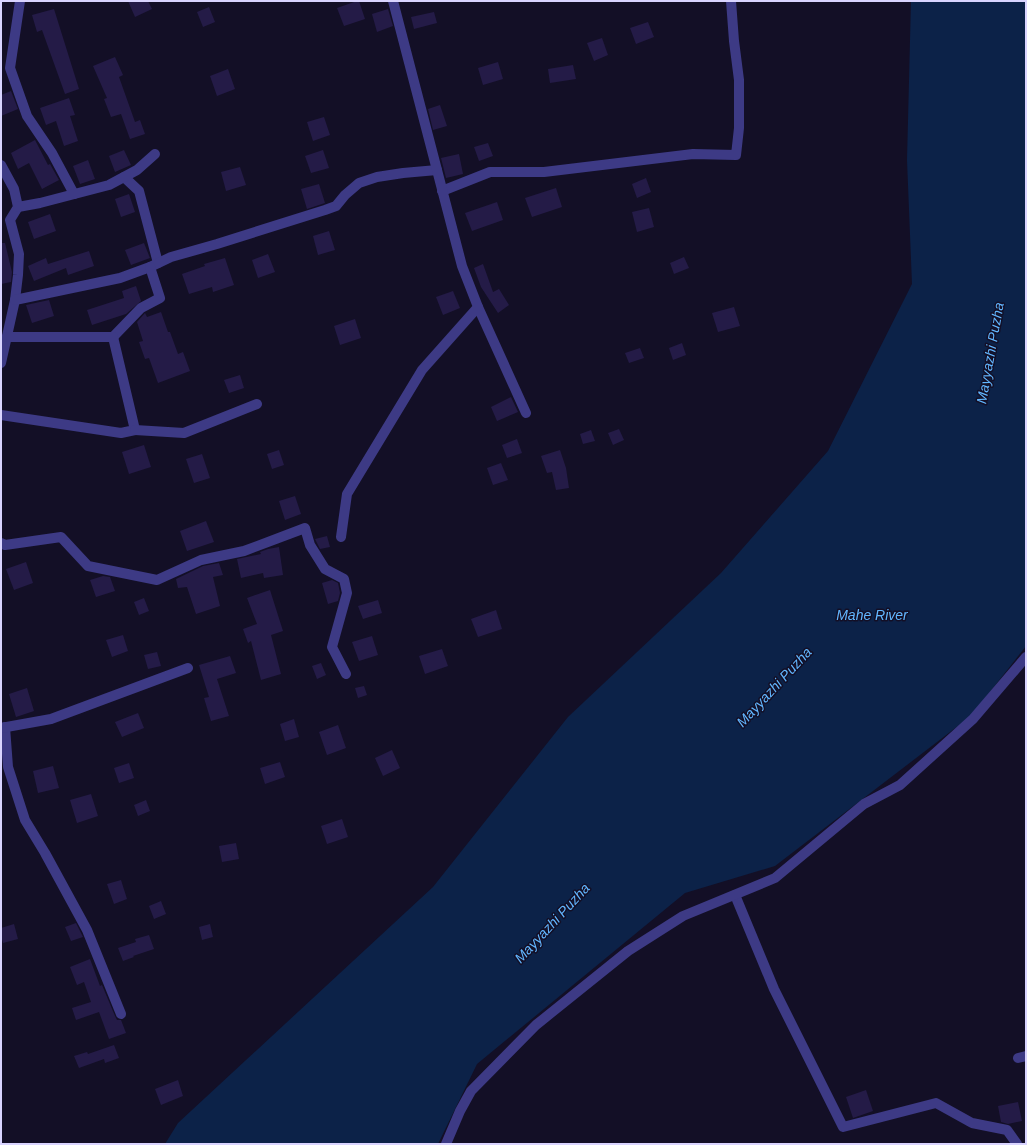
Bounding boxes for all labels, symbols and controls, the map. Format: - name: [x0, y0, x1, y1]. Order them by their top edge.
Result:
- water label: Mayyazhi Puzha: [973, 301, 1007, 405]
- water label: Mahe River: [836, 607, 909, 623]
- water label: Mayyazhi Puzha: [733, 644, 815, 730]
- water label: Mayyazhi Puzha: [511, 880, 593, 966]

